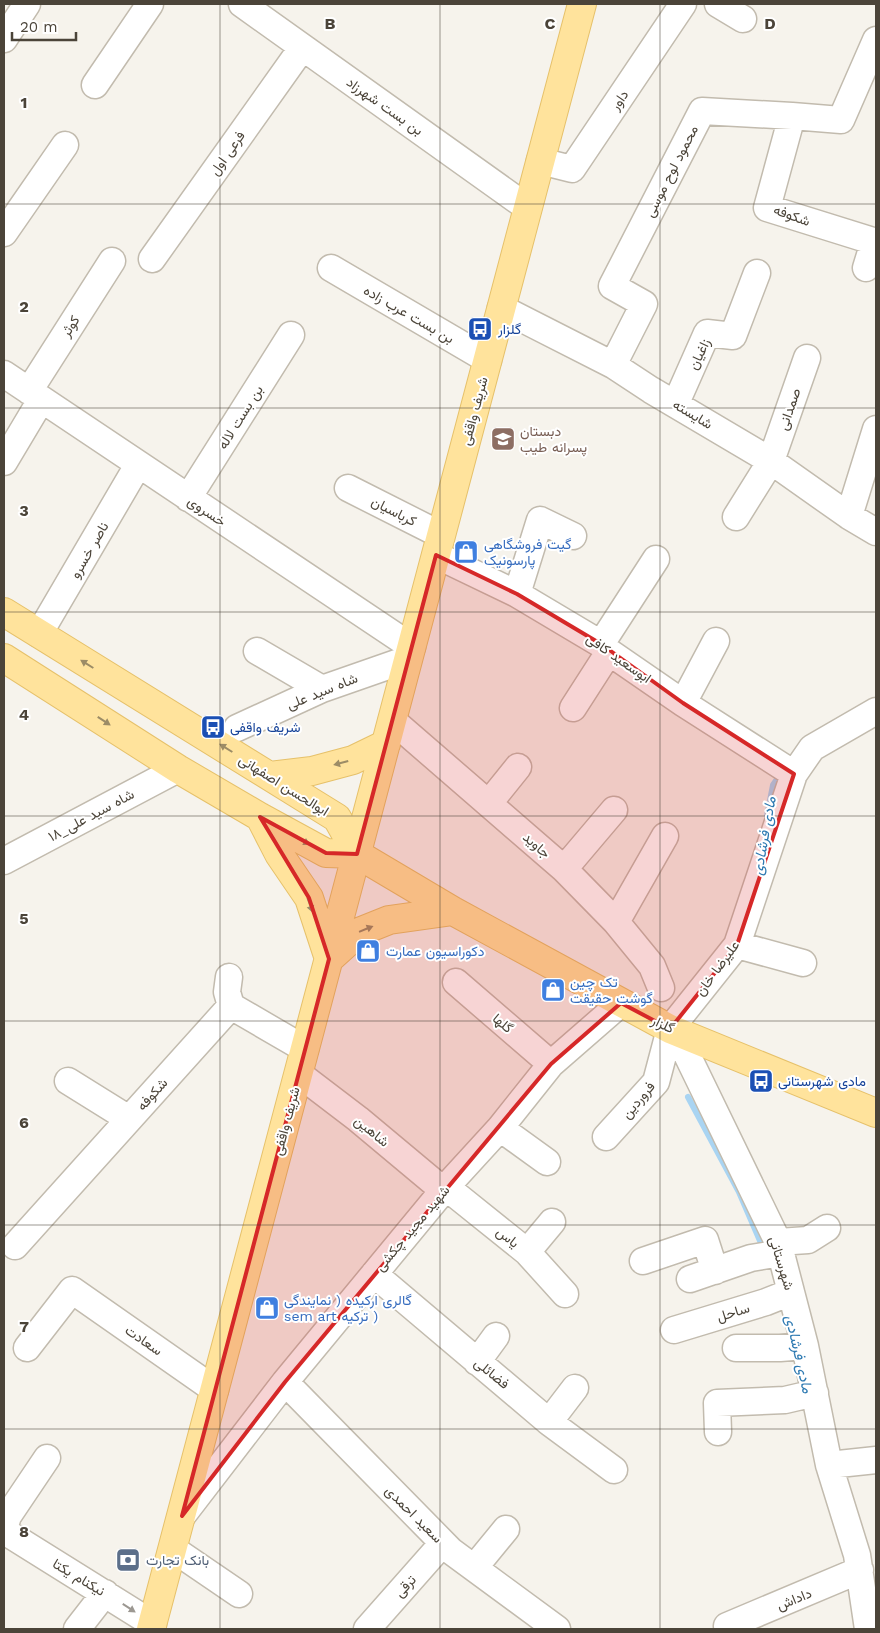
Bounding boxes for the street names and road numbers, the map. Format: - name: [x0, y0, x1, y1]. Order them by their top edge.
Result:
- street label: بن بست شهرزاد: [343, 74, 426, 139]
- street label: داور: [606, 87, 632, 115]
- street label: محمود لوح موسی: [641, 122, 704, 221]
- street label: فرعی اول: [206, 128, 250, 179]
- street label: شکوفه: [771, 201, 813, 230]
- street label: بن بست عرب زاده: [360, 282, 457, 347]
- street label: کوثر: [57, 312, 84, 341]
- street label: زاغیان: [685, 336, 714, 373]
- street label: شریف واقفی: [457, 375, 492, 447]
- street label: بن بست لاله: [214, 382, 267, 452]
- street label: صمدانی: [774, 386, 805, 433]
- street label: شایسته: [670, 396, 716, 432]
- street label: خسروی: [184, 492, 229, 530]
- street label: کرباسیان: [368, 493, 419, 530]
- street label: ناصر خسرو: [67, 519, 112, 581]
- street label: ابوسعید کافی: [583, 630, 654, 687]
- street label: شاه سید علی: [284, 669, 360, 713]
- street label: ابوالحسن اصفهانی: [236, 751, 332, 820]
- street label: ۱۸_شاه سید علی: [45, 786, 137, 845]
- street label: جاوید: [519, 829, 554, 862]
- street label: علیرضا خان: [692, 937, 743, 999]
- street label: گلها: [489, 1010, 516, 1037]
- street label: گلزار: [648, 1011, 677, 1037]
- street label: شکوفه: [133, 1074, 171, 1114]
- street label: فروردین: [618, 1078, 659, 1122]
- street label: شریف واقفی: [269, 1085, 304, 1157]
- street label: شاهین: [351, 1112, 393, 1151]
- street label: شهید مجید چکشی: [371, 1182, 454, 1275]
- street label: یاس: [493, 1223, 523, 1252]
- street label: شهرستانی: [765, 1234, 798, 1292]
- street label: ساحل: [715, 1299, 752, 1325]
- street label: سعادت: [122, 1321, 166, 1359]
- street label: فضائلی: [471, 1354, 513, 1393]
- street label: سعید احمدی: [381, 1482, 446, 1547]
- street label: نیکنام یکتا: [49, 1555, 108, 1600]
- street label: ترقی: [391, 1572, 420, 1601]
- street label: داداش: [774, 1585, 815, 1614]

